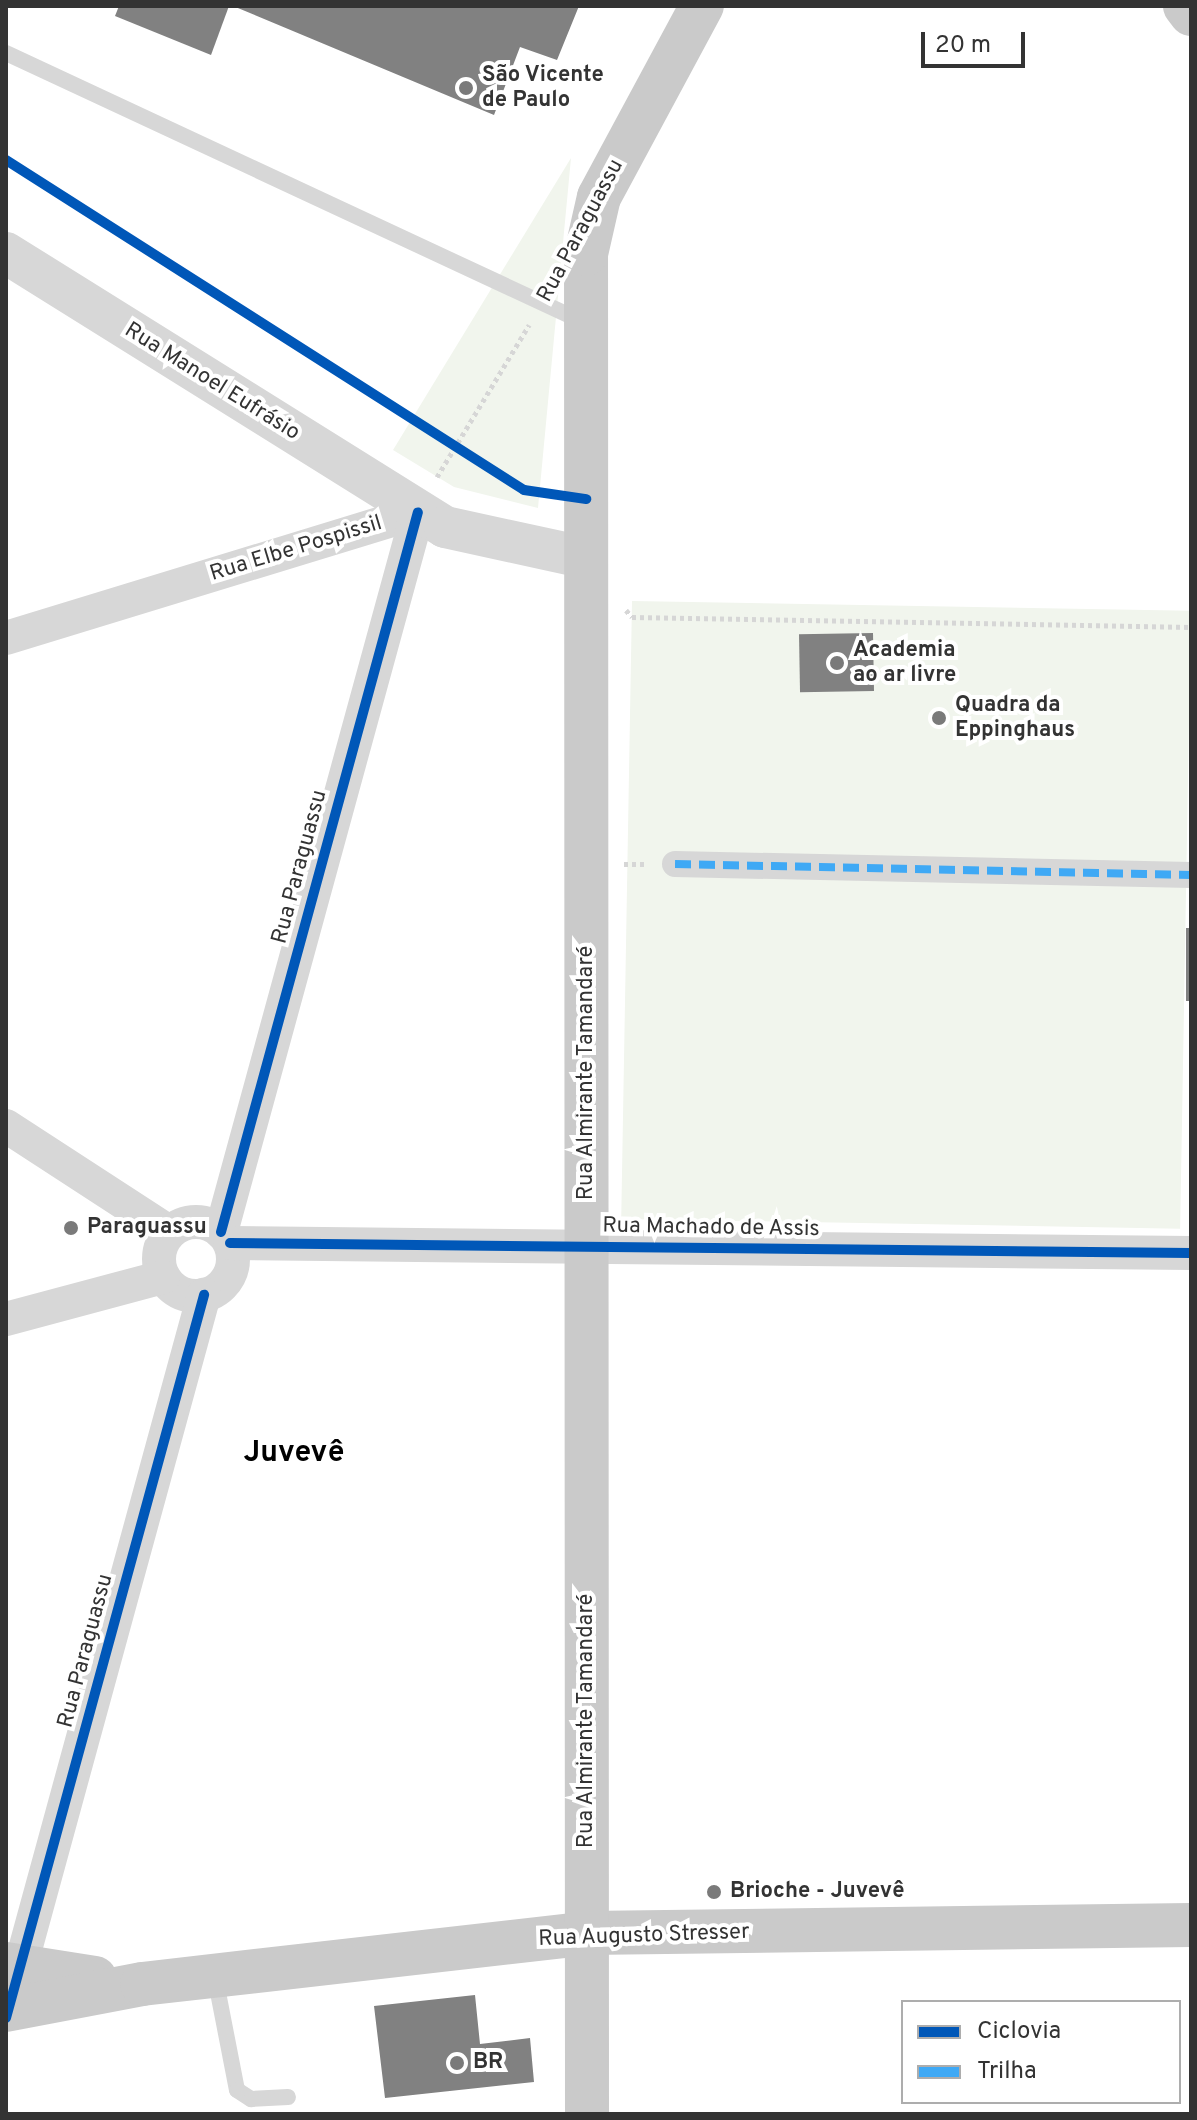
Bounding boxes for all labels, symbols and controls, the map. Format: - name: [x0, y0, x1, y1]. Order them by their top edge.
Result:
- scale bar: [925, 16, 1029, 66]
- text: 20 m: [935, 31, 991, 61]
- place label: São Vicente de Paulo: [482, 62, 605, 114]
- marker: São Vicente de Paulo: [457, 79, 475, 97]
- street label: Rua Paraguassu: [532, 155, 630, 307]
- street label: Rua Manoel Eufrásio: [119, 317, 305, 447]
- street label: Rua Elbe Pospissil: [207, 510, 385, 588]
- place label: Academia ao ar livre: [853, 637, 956, 688]
- marker: Academia ao ar livre: [828, 654, 846, 672]
- place label: Quadra da Eppinghaus: [955, 692, 1075, 744]
- marker: Quadra da Eppinghaus: [930, 709, 948, 727]
- street label: Rua Paraguassu: [267, 787, 333, 947]
- street label: Rua Almirante Tamandaré: [574, 945, 600, 1201]
- street label: Rua Machado de Assis: [602, 1213, 820, 1243]
- place label: Paraguassu: [87, 1215, 207, 1241]
- marker: Paraguassu: [62, 1219, 80, 1237]
- district label: Juvevê: [244, 1436, 344, 1472]
- street label: Rua Paraguassu: [53, 1571, 119, 1731]
- street label: Rua Almirante Tamandaré: [574, 1593, 600, 1849]
- place label: Brioche - Juvevê: [730, 1879, 905, 1905]
- marker: Brioche - Juvevê: [705, 1883, 723, 1901]
- street label: Rua Augusto Stresser: [538, 1919, 750, 1953]
- legend: [901, 2000, 1181, 2104]
- text: Ciclovia: [977, 2017, 1061, 2047]
- place label: BR: [473, 2050, 503, 2076]
- marker: BR: [448, 2054, 466, 2072]
- text: Trilha: [977, 2057, 1037, 2087]

